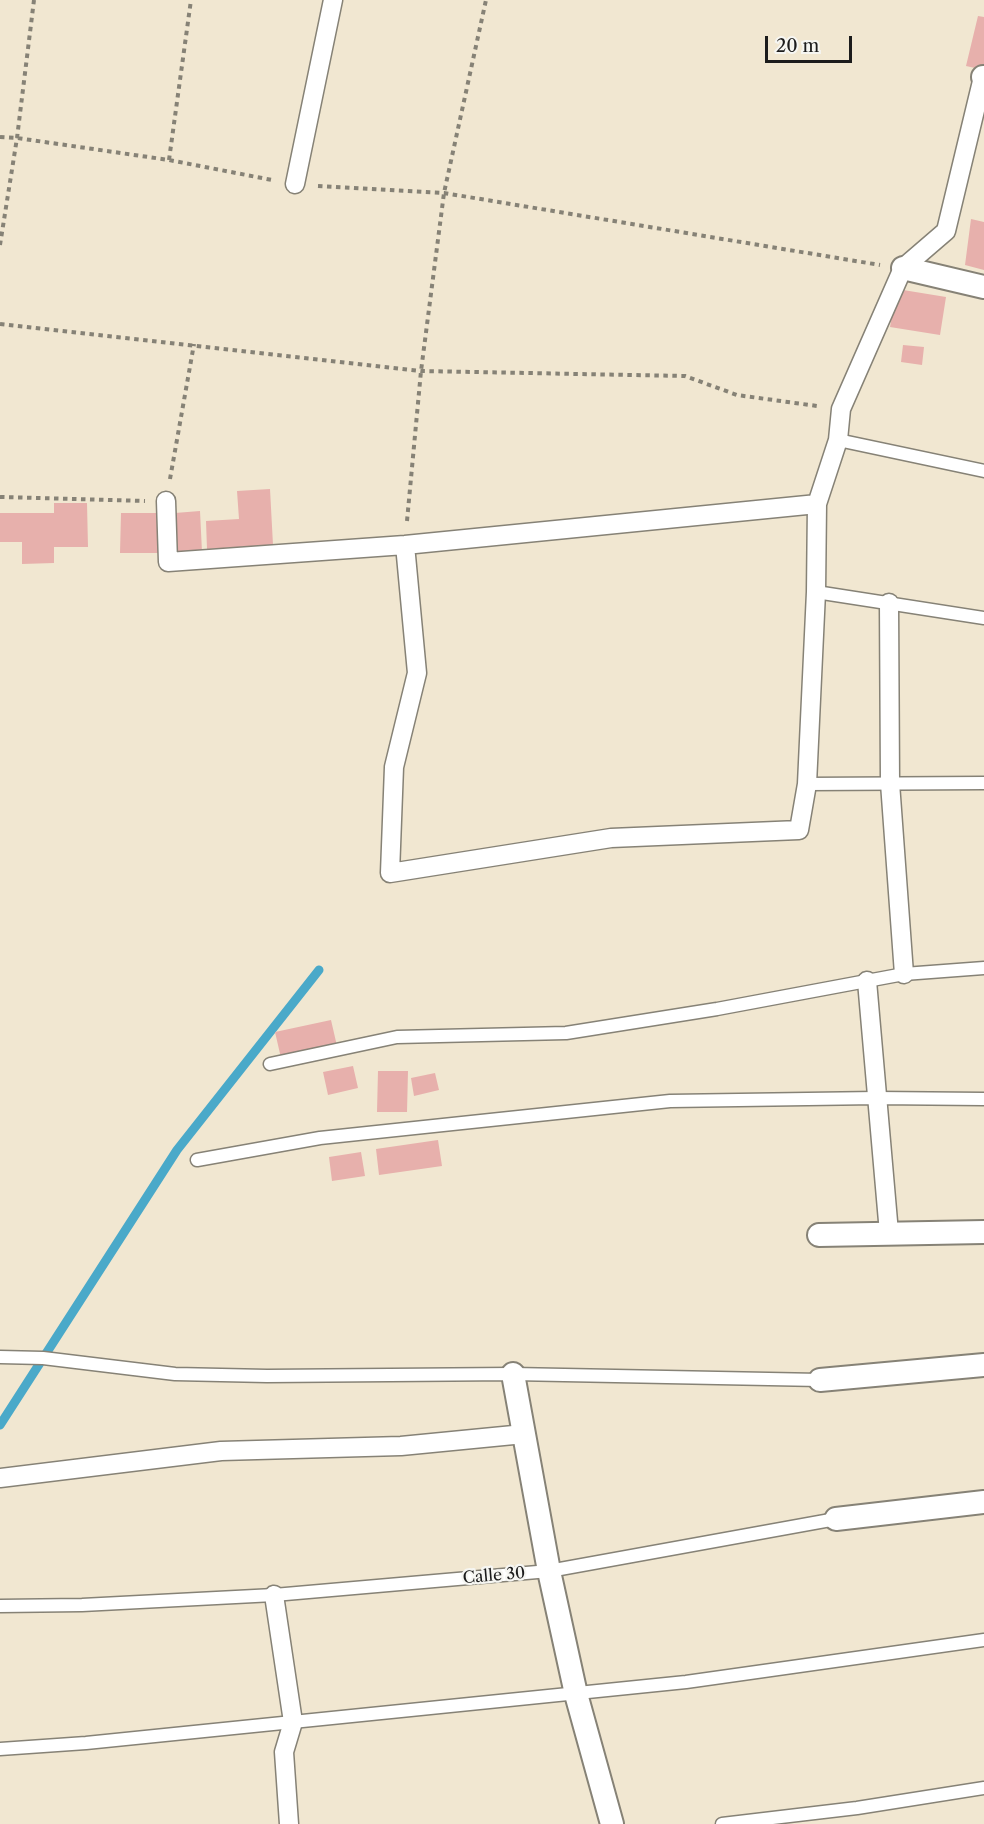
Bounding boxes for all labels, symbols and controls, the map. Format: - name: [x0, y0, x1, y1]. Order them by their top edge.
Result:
- scale bar: [768, 24, 855, 62]
- text: 20 m: [776, 35, 819, 57]
- street label: Calle 30: [462, 1564, 526, 1588]

